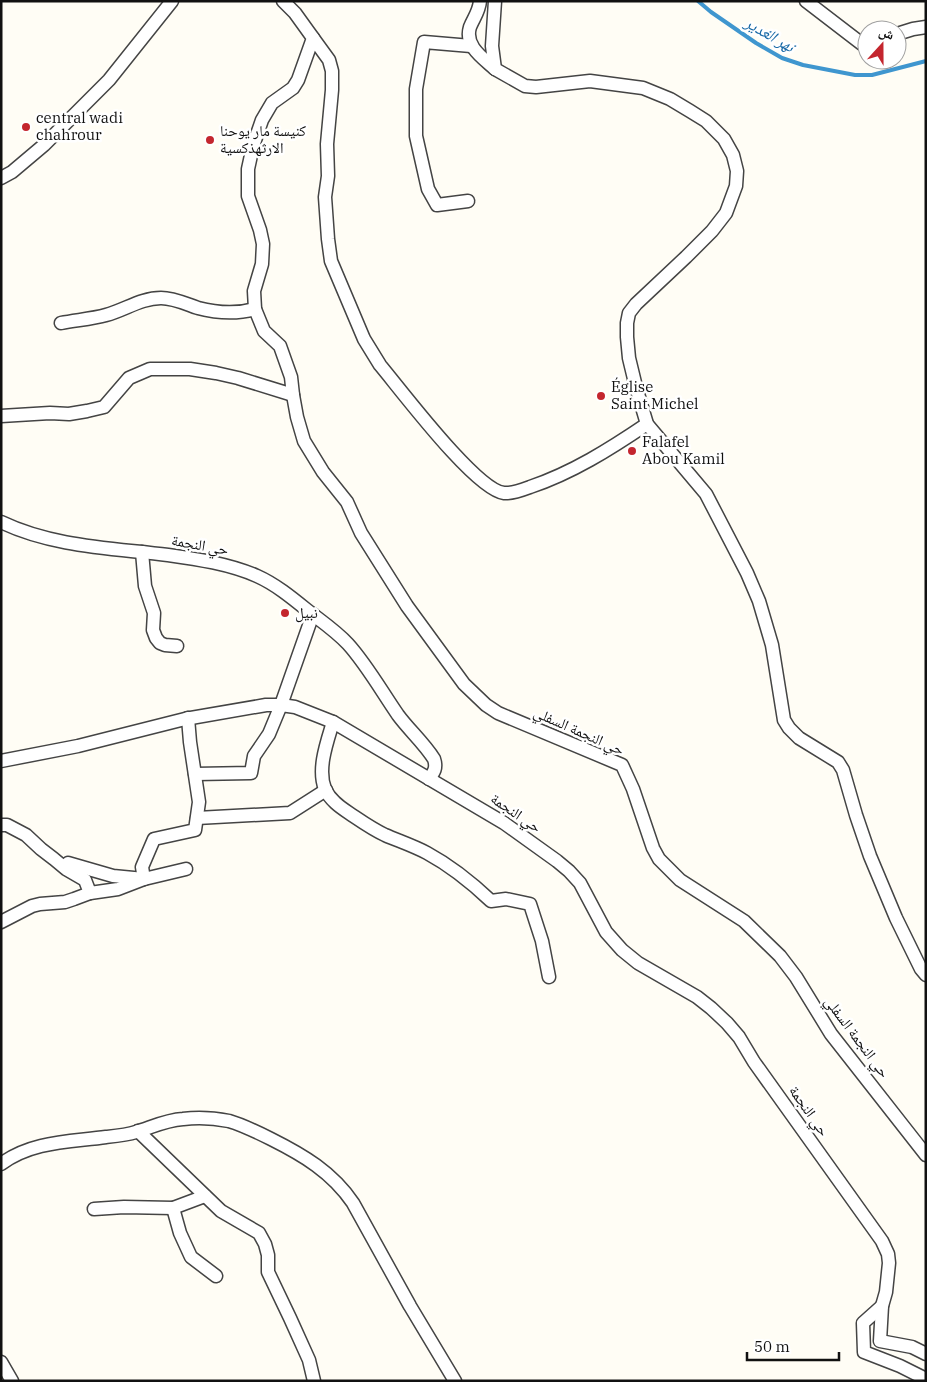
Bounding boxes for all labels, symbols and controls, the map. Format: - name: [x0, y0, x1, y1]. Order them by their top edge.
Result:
- water label: نهر الغدير: [741, 11, 801, 57]
- north arrow: [857, 20, 907, 70]
- text: ش: [876, 22, 897, 44]
- place label: central wadi chahrour: [36, 108, 123, 144]
- marker: central wadi chahrour: [20, 121, 32, 133]
- place label: كنيسة مار يوحنا الارثهذكسية: [220, 121, 306, 157]
- marker: كنيسة مار يوحنا الارثهذكسية: [204, 134, 216, 146]
- place label: Église Saint Michel: [611, 377, 699, 413]
- marker: Église Saint Michel: [595, 390, 607, 402]
- place label: Falafel Abou Kamil: [642, 432, 725, 468]
- marker: Falafel Abou Kamil: [626, 445, 638, 457]
- street label: حي النجمة: [170, 530, 230, 562]
- place label: نبيل: [295, 603, 318, 623]
- marker: نبيل: [279, 607, 291, 619]
- street label: حي النجمة السفلي: [530, 702, 628, 762]
- street label: حي النجمة: [486, 789, 546, 839]
- street label: حي النجمة السفلي: [818, 992, 895, 1083]
- street label: حي النجمة: [783, 1082, 834, 1142]
- scale bar: [747, 1330, 840, 1362]
- text: 50 m: [754, 1337, 790, 1356]

